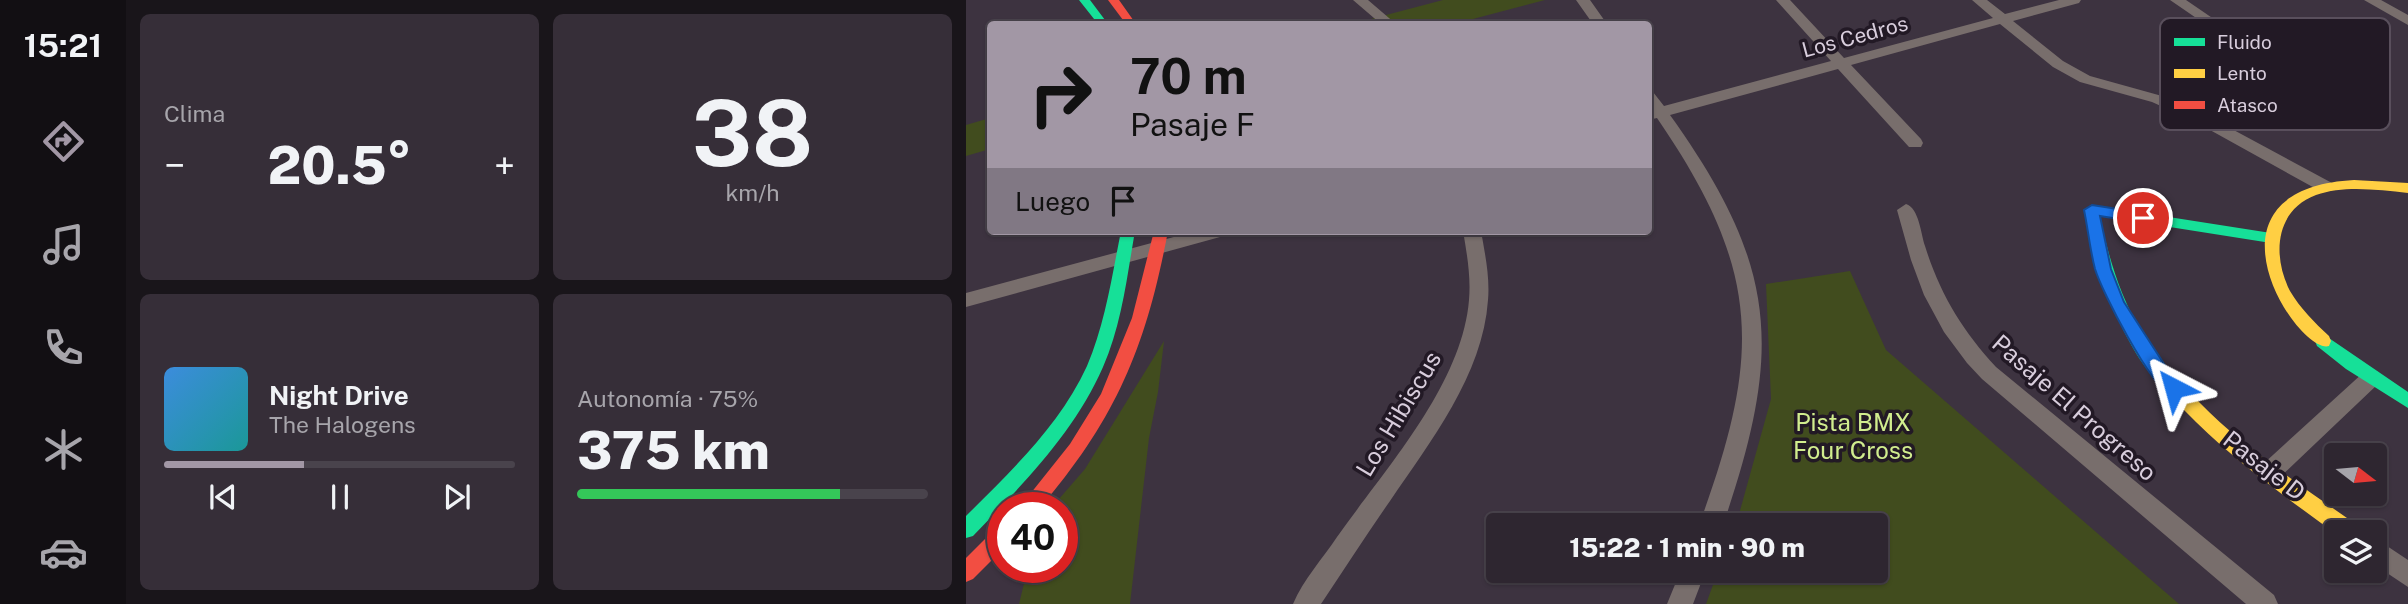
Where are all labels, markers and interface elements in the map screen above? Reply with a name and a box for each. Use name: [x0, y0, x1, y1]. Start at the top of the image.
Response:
street label: Los Cedros: [1799, 10, 1911, 63]
legend: [2160, 18, 2390, 130]
text: 15:21: [24, 27, 102, 64]
text: Fluido: [2217, 31, 2272, 53]
text: 70 m: [1130, 47, 1247, 105]
icon: right: [1015, 49, 1106, 140]
text: Lento: [2217, 62, 2267, 84]
text: 38: [692, 80, 813, 186]
text: Atasco: [2217, 94, 2278, 116]
text: Clima: [164, 100, 225, 127]
text: Pasaje F: [1130, 106, 1255, 143]
icon: directions: [39, 117, 88, 166]
text: 20.5°: [267, 135, 412, 196]
text: −: [164, 143, 185, 188]
text: +: [494, 143, 515, 188]
text: km/h: [725, 179, 780, 206]
icon: arrive: [1104, 182, 1142, 220]
text: Luego: [1015, 186, 1090, 217]
pin: [2113, 188, 2173, 248]
icon: arrive: [2124, 199, 2162, 237]
icon: music: [39, 220, 88, 269]
icon: phone: [39, 323, 88, 372]
street label: Pasaje El Progreso: [1987, 328, 2162, 486]
street label: Los Hibiscus: [1350, 346, 1446, 481]
position arrow: [2137, 351, 2211, 425]
text: Night Drive: [269, 380, 409, 411]
text: Autonomía · 75%: [577, 385, 758, 412]
park label: Pista BMX Four Cross: [1793, 408, 1913, 464]
text: The Halogens: [269, 411, 416, 438]
text: 375 km: [577, 420, 770, 481]
icon: climate: [39, 425, 88, 474]
street label: Pasaje D: [2218, 425, 2311, 506]
north arrow: [2324, 443, 2387, 506]
map controls: [2324, 443, 2387, 583]
icon: previous: [204, 478, 242, 516]
icon: pause: [321, 478, 359, 516]
icon: next: [438, 478, 476, 516]
speed limit sign: 40: [987, 492, 1078, 583]
button: layers: [2324, 520, 2387, 583]
icon: car: [39, 528, 88, 577]
text: 15:22 · 1 min · 90 m: [1569, 532, 1805, 563]

